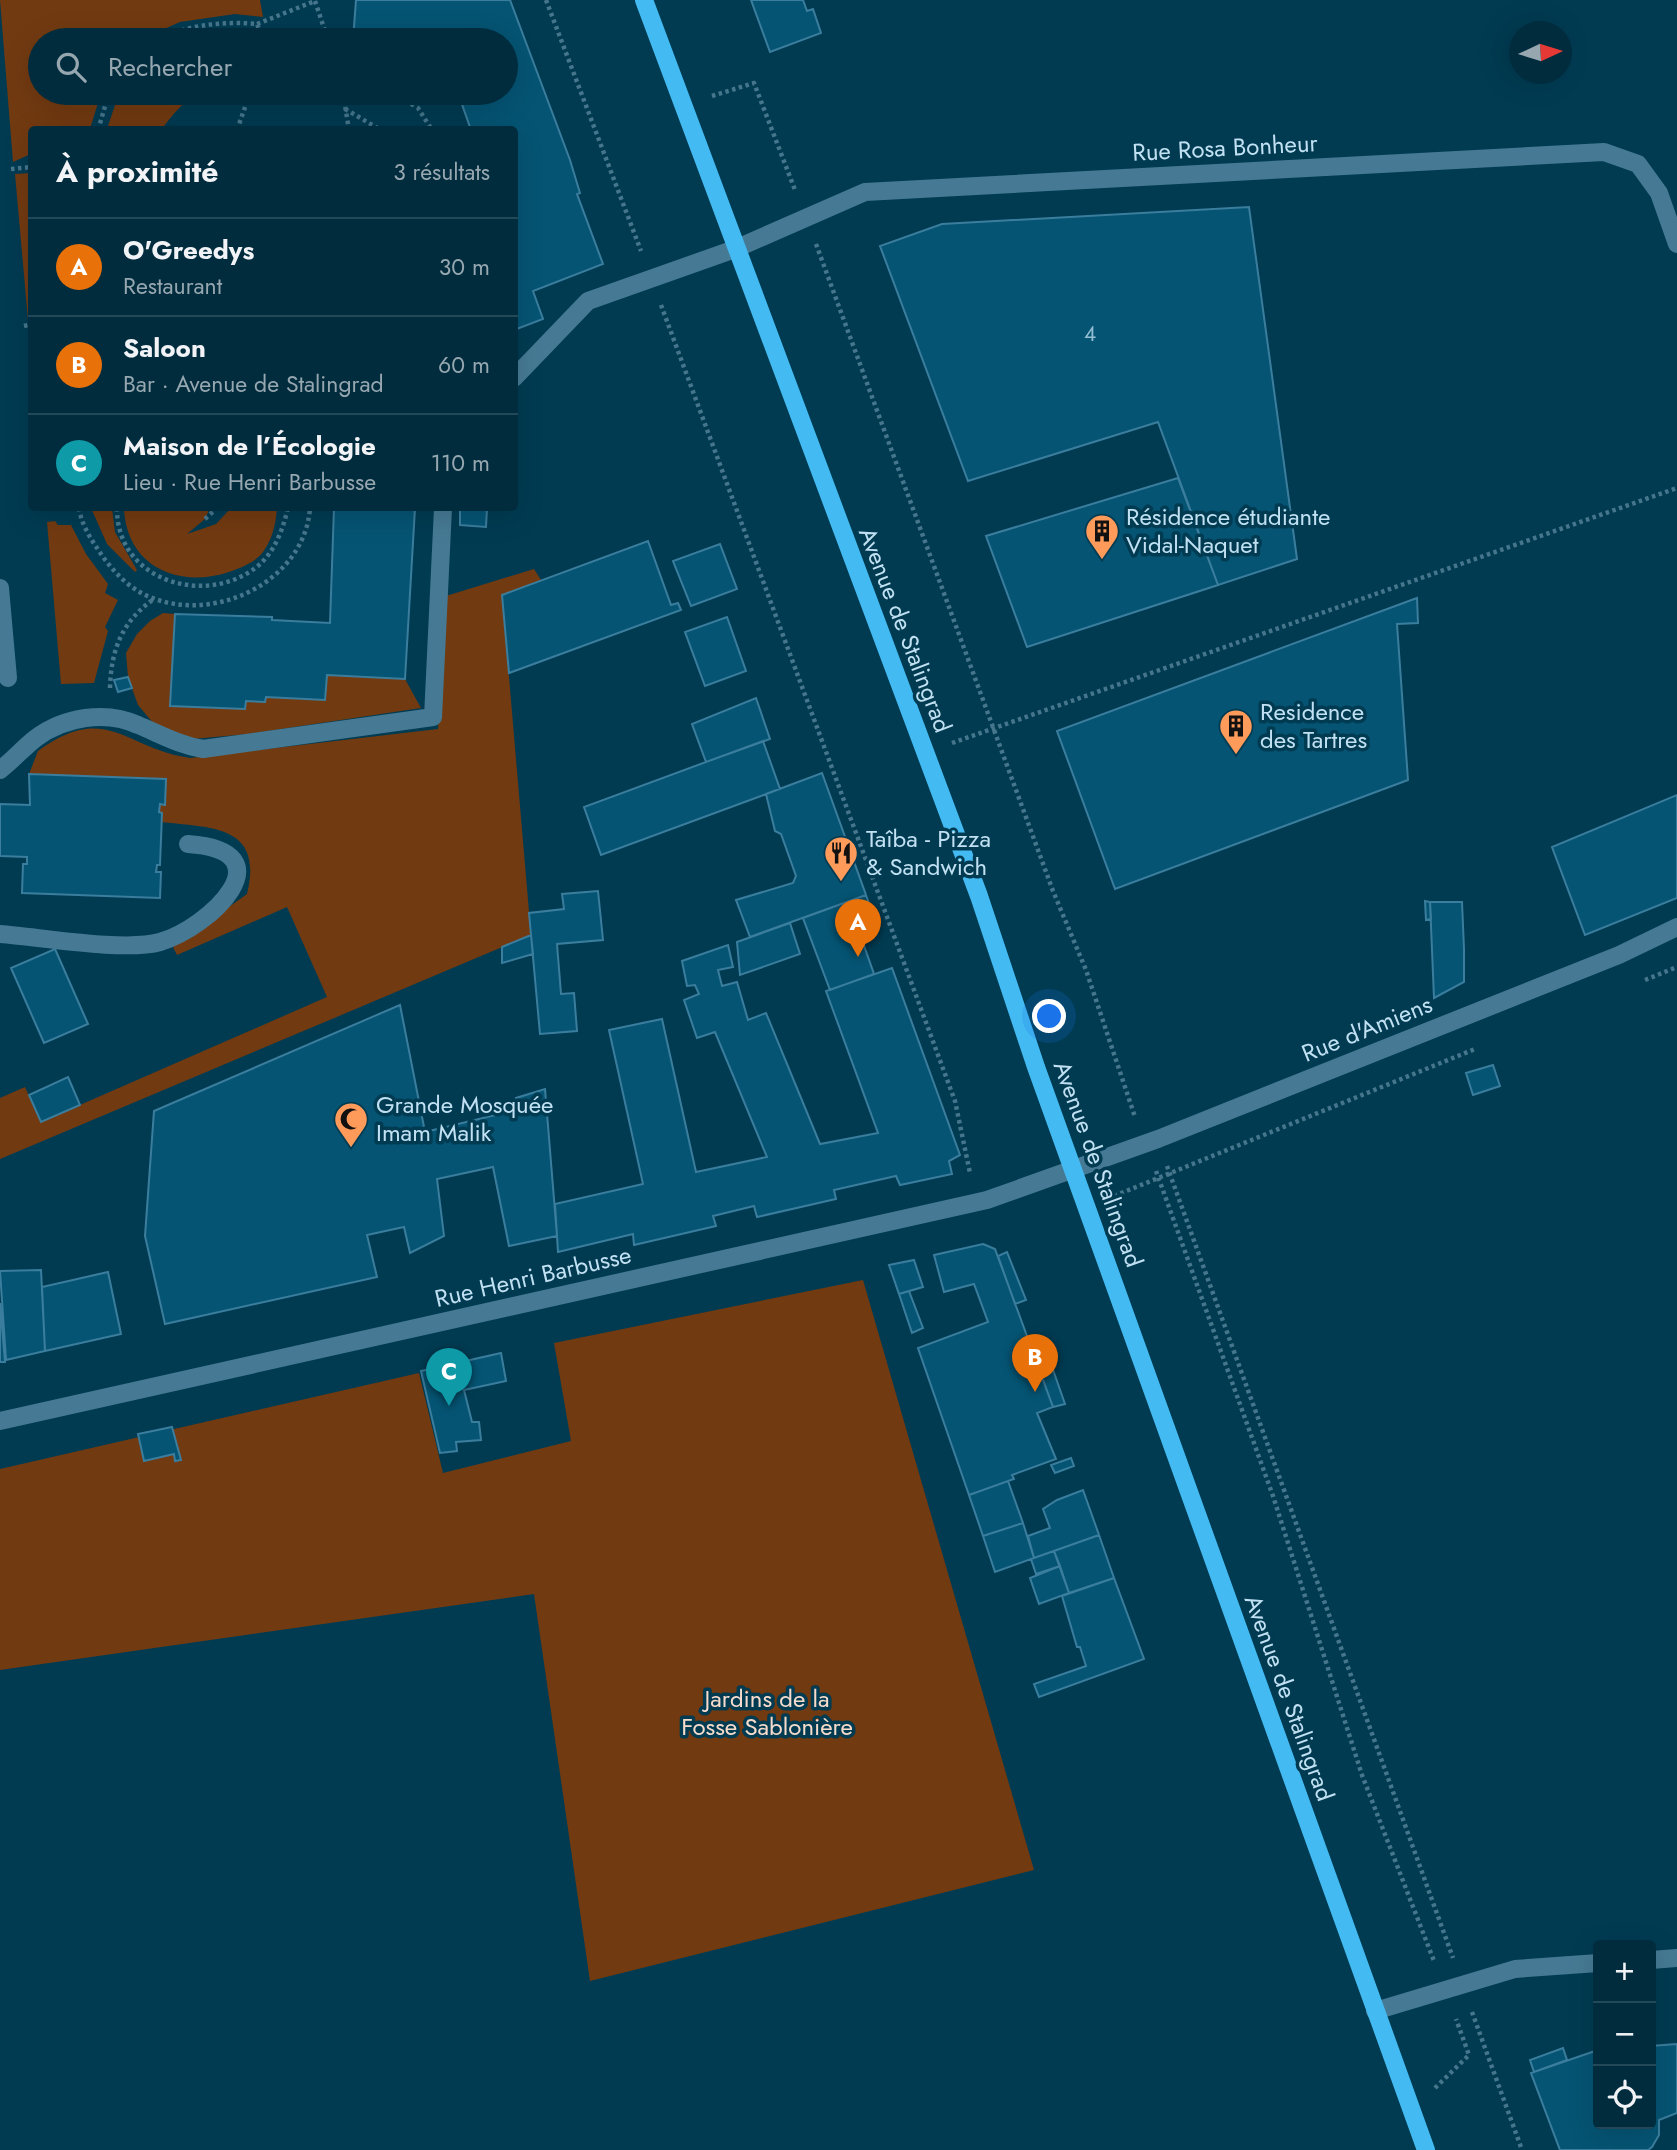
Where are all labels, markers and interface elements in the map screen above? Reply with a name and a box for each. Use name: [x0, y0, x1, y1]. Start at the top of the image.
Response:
north arrow: [1509, 21, 1572, 84]
search box: [28, 28, 518, 105]
icon: search: [52, 48, 90, 86]
text: Rechercher: [108, 48, 232, 86]
street label: Rue Rosa Bonheur: [1131, 125, 1319, 170]
text: À proximité: [56, 150, 219, 193]
text: 3 résultats: [393, 155, 490, 189]
text: O'Greedys: [123, 231, 254, 269]
text: A: [71, 250, 87, 284]
text: 30 m: [439, 250, 490, 284]
text: Restaurant: [123, 269, 222, 303]
house number: 4: [1084, 319, 1096, 349]
text: Saloon: [123, 329, 206, 367]
text: B: [71, 348, 87, 382]
text: 60 m: [438, 348, 490, 382]
text: Bar · Avenue de Stalingrad: [123, 367, 384, 401]
text: Maison de l’Écologie: [123, 427, 376, 465]
text: C: [71, 446, 87, 480]
text: 110 m: [431, 446, 490, 480]
text: Lieu · Rue Henri Barbusse: [123, 465, 376, 499]
place label: Résidence étudiante Vidal-Naquet: [1126, 499, 1330, 562]
building icon: Résidence étudiante Vidal-Naquet: [1083, 512, 1121, 561]
street label: Avenue de Stalingrad: [850, 522, 961, 737]
place label: Residence des Tartres: [1260, 694, 1367, 757]
building icon: Residence des Tartres: [1217, 707, 1255, 756]
place label: Taîba - Pizza & Sandwich: [866, 821, 991, 884]
restaurant icon: Taîba - Pizza & Sandwich: [822, 834, 860, 883]
pin: A: [835, 899, 881, 957]
street label: Rue d'Amiens: [1296, 986, 1437, 1071]
your location: [1032, 999, 1066, 1033]
street label: Avenue de Stalingrad: [1045, 1056, 1152, 1272]
place label: Grande Mosquée Imam Malik: [376, 1087, 553, 1150]
mosque icon: Grande Mosquée Imam Malik: [332, 1100, 370, 1149]
street label: Rue Henri Barbusse: [431, 1237, 635, 1316]
pin: B: [1012, 1334, 1058, 1392]
pin: C: [426, 1348, 472, 1406]
street label: Avenue de Stalingrad: [1236, 1590, 1343, 1806]
park label: Jardins de la Fosse Sablonière: [681, 1681, 853, 1744]
map controls: [1593, 1940, 1656, 2129]
button: +: [1593, 1940, 1656, 2003]
button: −: [1593, 2003, 1656, 2066]
button: locate: [1593, 2066, 1656, 2129]

